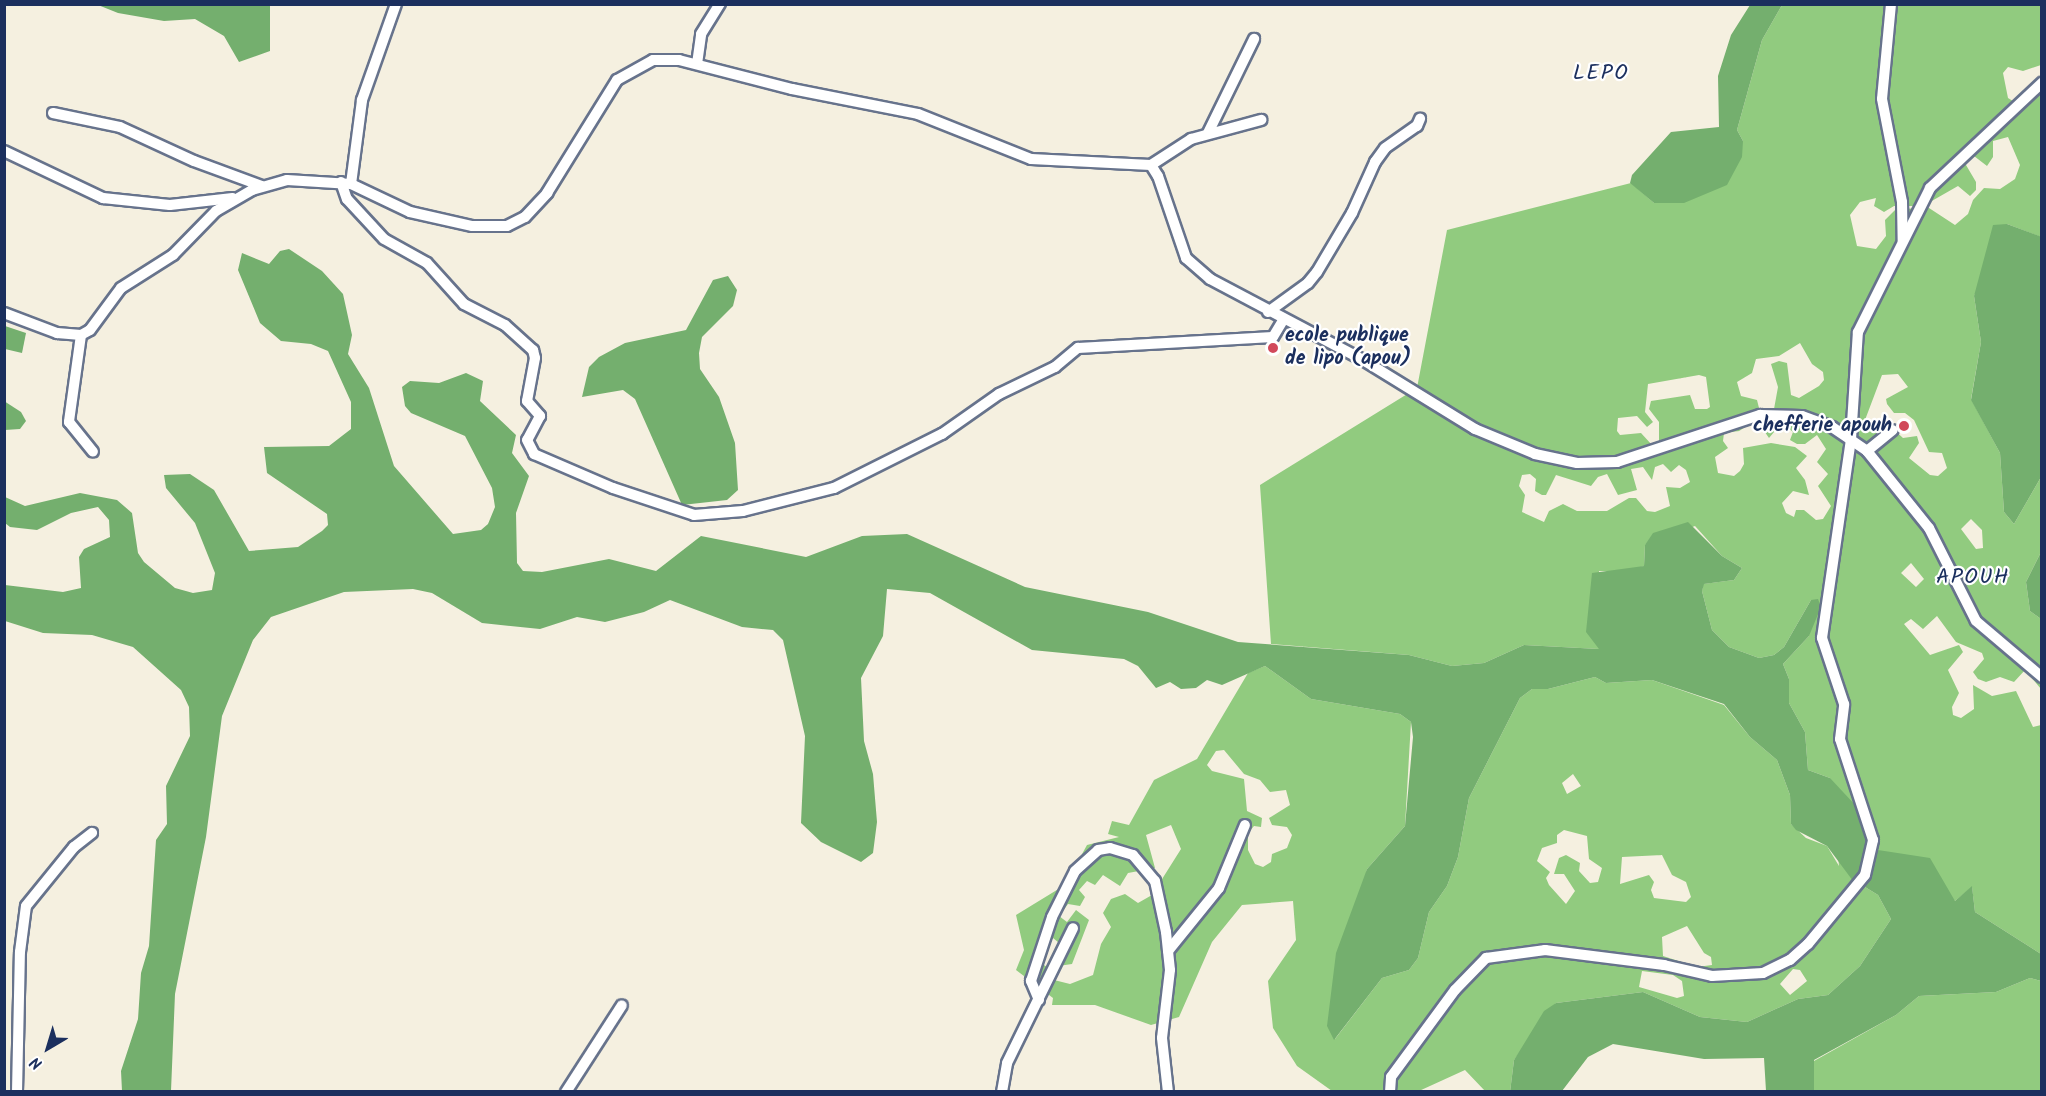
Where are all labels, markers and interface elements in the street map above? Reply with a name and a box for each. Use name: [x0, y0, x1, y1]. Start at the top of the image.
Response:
district label: LEPO: [1573, 61, 1629, 87]
place label: ecole publique de lipo (apou): [1285, 324, 1411, 371]
marker: ecole publique de lipo (apou): [1266, 341, 1280, 355]
place label: chefferie apouh: [1753, 414, 1892, 438]
marker: chefferie apouh: [1897, 419, 1911, 433]
district label: APOUH: [1936, 565, 2010, 591]
north arrow: [18, 1018, 78, 1078]
text: N: [25, 1050, 48, 1076]

